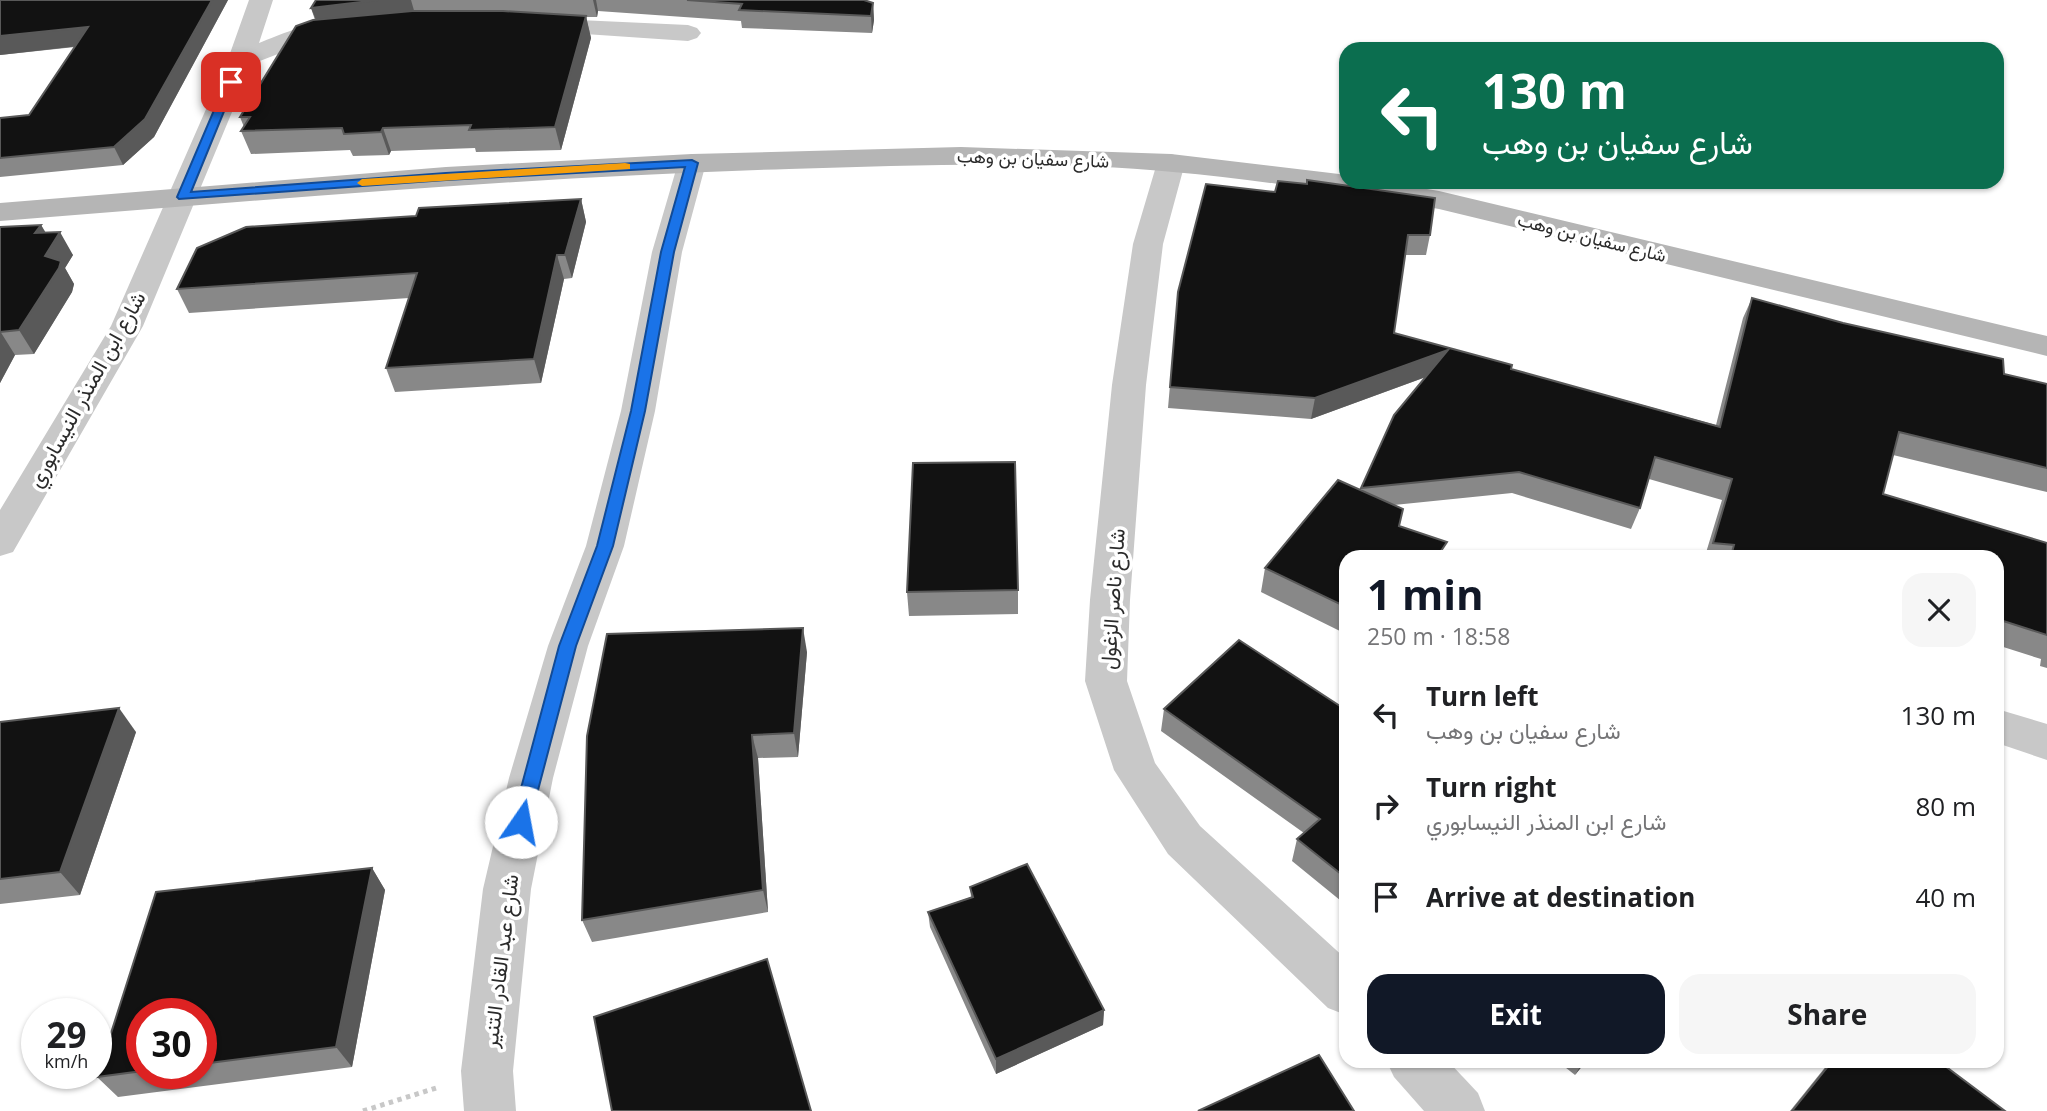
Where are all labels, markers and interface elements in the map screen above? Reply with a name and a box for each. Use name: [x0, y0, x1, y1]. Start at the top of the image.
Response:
pin: [201, 52, 261, 112]
text: 130 m: [1482, 57, 1627, 123]
icon: arrive: [212, 63, 250, 101]
icon: left: [1367, 70, 1458, 161]
text: شارع سفيان بن وهب: [1482, 120, 1753, 163]
street label: شارع سفيان بن وهب: [956, 143, 1110, 174]
street label: شارع سفيان بن وهب: [1515, 207, 1669, 268]
street label: شارع ابن المنذر النيسابوري: [21, 286, 155, 494]
street label: شارع ناصر الزغول: [1093, 527, 1132, 671]
text: 1 min: [1367, 565, 1484, 622]
button: close: [1902, 573, 1976, 647]
text: 250 m · 18:58: [1367, 620, 1510, 652]
text: Turn left: [1426, 678, 1538, 714]
icon: left: [1367, 696, 1405, 734]
text: 130 m: [1901, 697, 1976, 733]
text: شارع سفيان بن وهب: [1426, 714, 1621, 746]
text: Turn right: [1426, 769, 1557, 805]
position arrow: [484, 785, 558, 859]
icon: right: [1367, 787, 1405, 825]
text: 80 m: [1915, 788, 1976, 824]
text: شارع ابن المنذر النيسابوري: [1426, 805, 1667, 837]
street label: شارع عبد القادر التنير: [475, 873, 526, 1050]
icon: arrive: [1367, 878, 1405, 916]
text: Arrive at destination: [1426, 879, 1695, 915]
text: 40 m: [1915, 879, 1976, 915]
button: Exit: [1367, 974, 1665, 1054]
button: Share: [1679, 974, 1976, 1054]
speed limit sign: 30: [126, 998, 217, 1089]
text: 29: [46, 1011, 87, 1058]
text: km/h: [45, 1049, 88, 1073]

